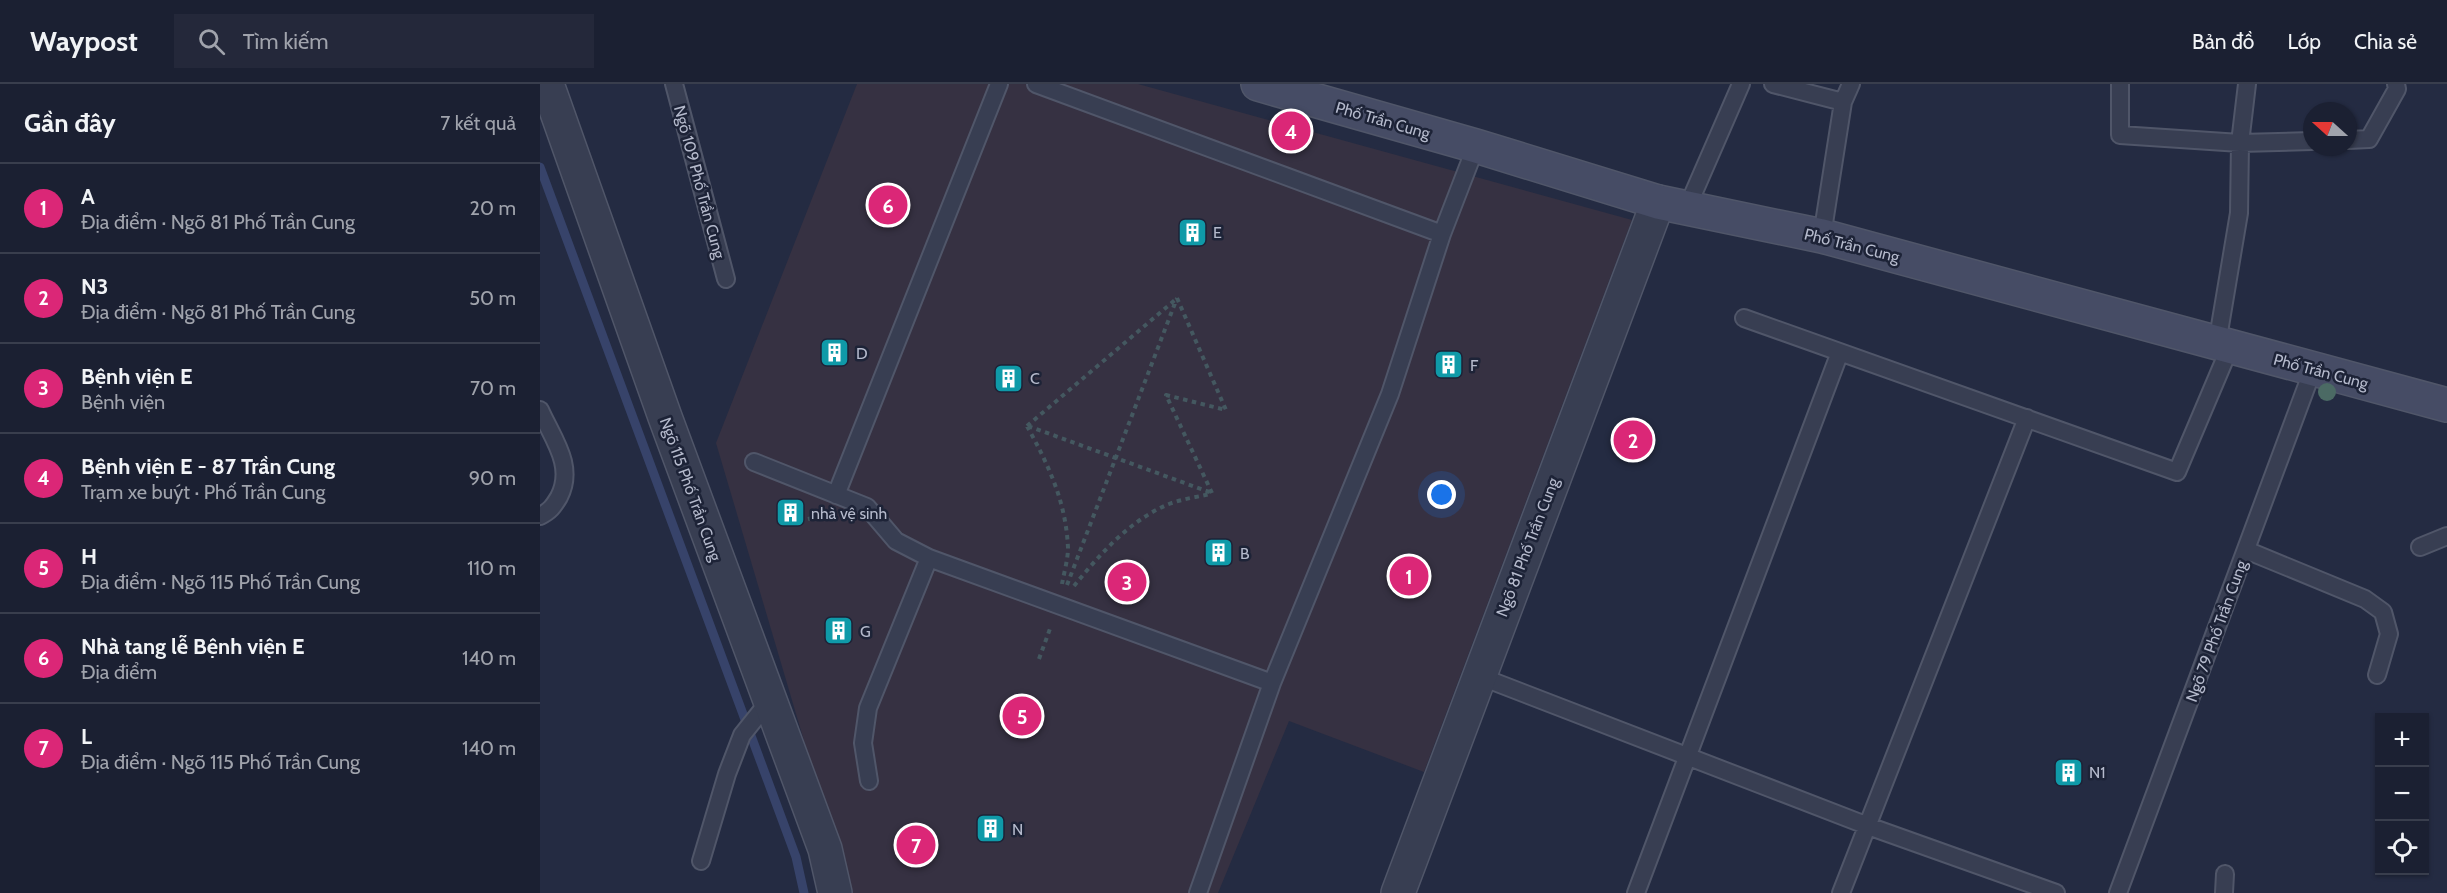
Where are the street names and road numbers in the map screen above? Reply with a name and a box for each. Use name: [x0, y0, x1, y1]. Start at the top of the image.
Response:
street label: Phố Trần Cung: [1333, 98, 1433, 143]
street label: Ngõ 109 Phố Trần Cung: [670, 103, 729, 262]
street label: Phố Trần Cung: [1802, 224, 1902, 267]
street label: Phố Trần Cung: [2271, 350, 2371, 394]
street label: Ngõ 115 Phố Trần Cung: [656, 415, 726, 565]
street label: Ngõ 81 Phố Trần Cung: [1492, 474, 1563, 619]
street label: Ngõ 79 Phố Trần Cung: [2182, 557, 2251, 705]

